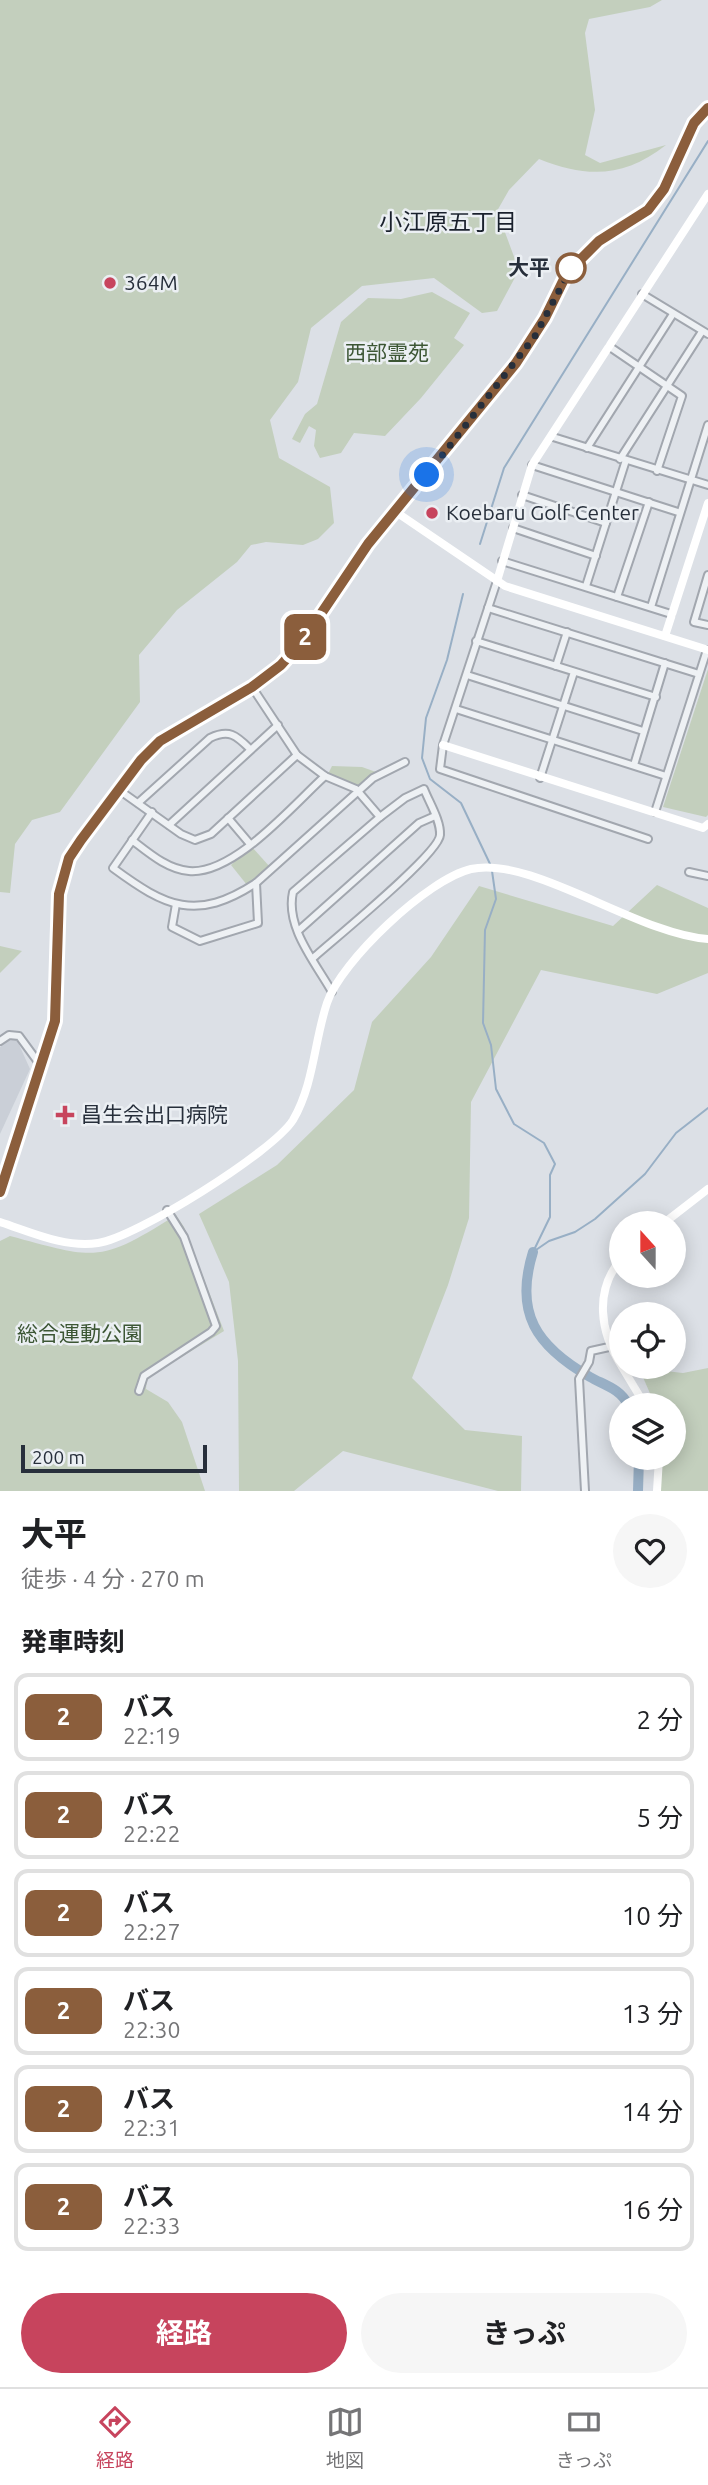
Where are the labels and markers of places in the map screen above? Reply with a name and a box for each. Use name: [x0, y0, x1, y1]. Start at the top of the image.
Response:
marker: 大平: [556, 253, 586, 283]
place label: 大平: [508, 255, 550, 279]
place label: 364M: [124, 270, 178, 294]
marker: 364M: [102, 275, 118, 291]
place label: Koebaru Golf Center: [446, 500, 639, 524]
marker: Koebaru Golf Center: [424, 505, 440, 521]
place label: 昌生会出口病院: [81, 1102, 228, 1126]
marker: 昌生会出口病院: [55, 1105, 75, 1125]

